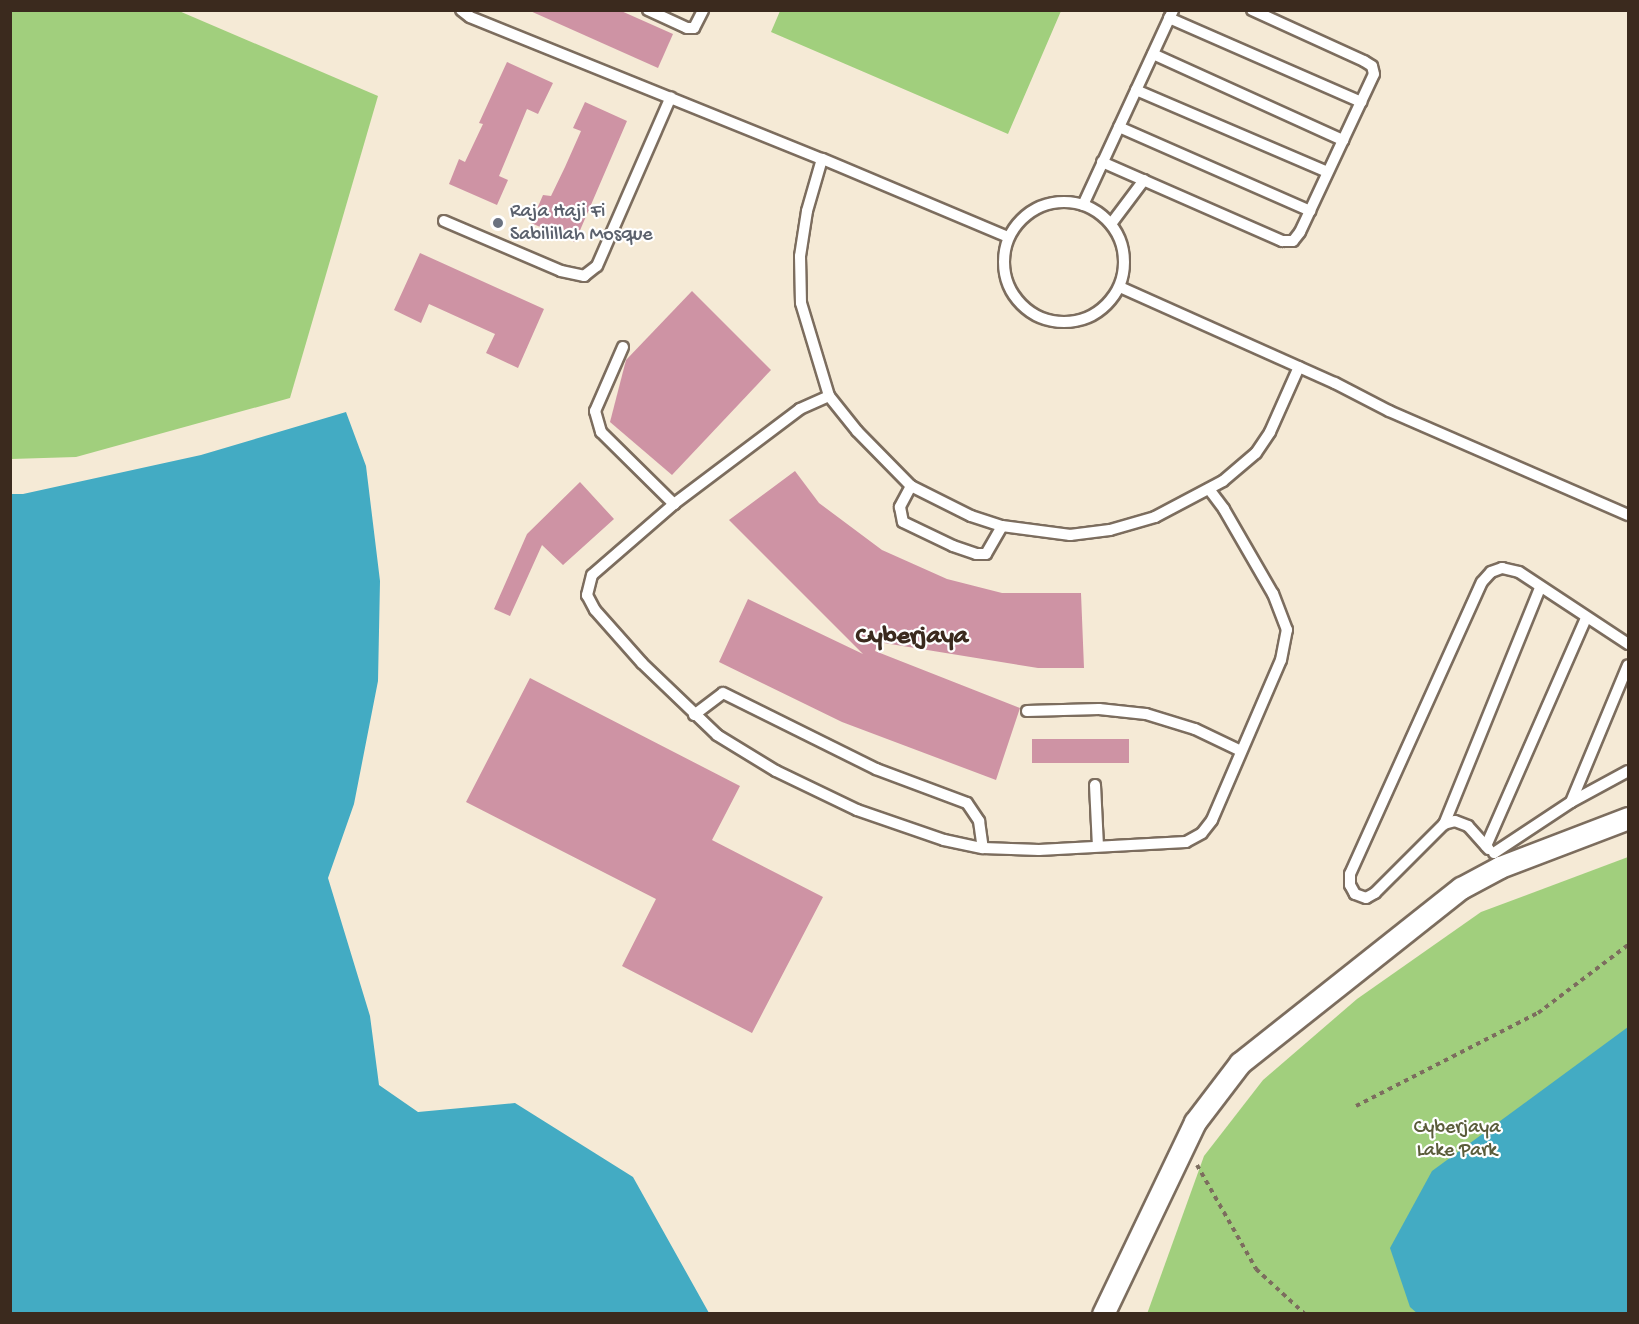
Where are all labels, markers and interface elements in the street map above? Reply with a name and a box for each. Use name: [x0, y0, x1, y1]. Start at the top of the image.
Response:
place label: Raja Haji Fi Sabilillah Mosque: [510, 200, 653, 247]
marker: Raja Haji Fi Sabilillah Mosque: [491, 216, 505, 230]
district label: Cyberjaya: [856, 622, 968, 654]
park label: Cyberjaya Lake Park: [1414, 1117, 1500, 1164]

